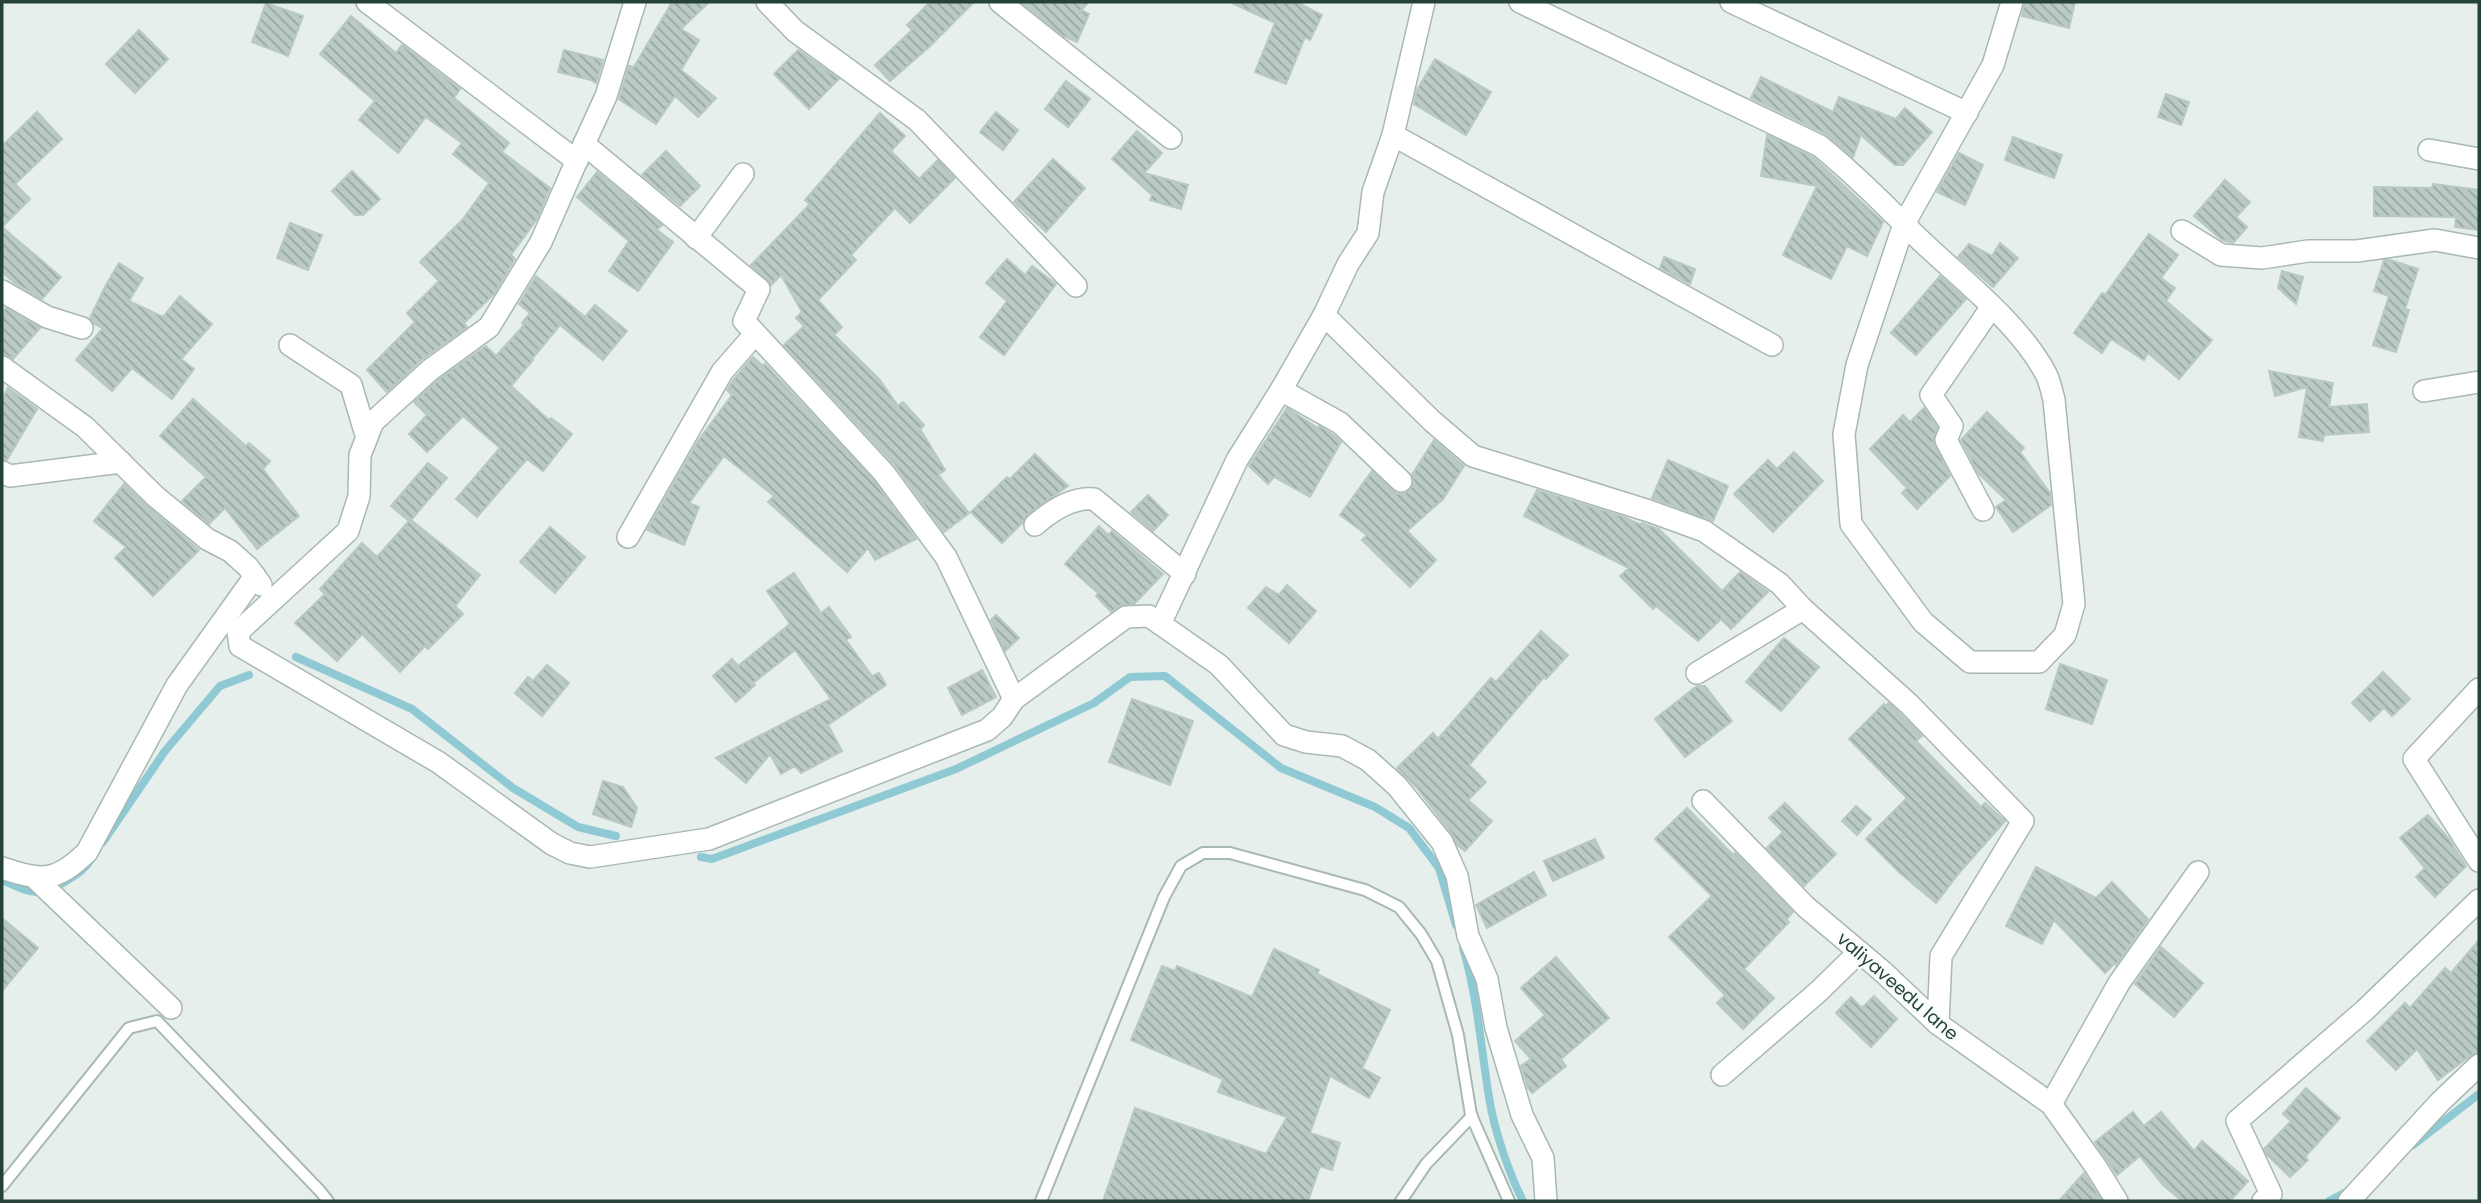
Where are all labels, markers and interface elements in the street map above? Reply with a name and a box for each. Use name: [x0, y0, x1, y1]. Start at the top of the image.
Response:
street label: valiyaveedu lane: [1832, 926, 1964, 1046]

